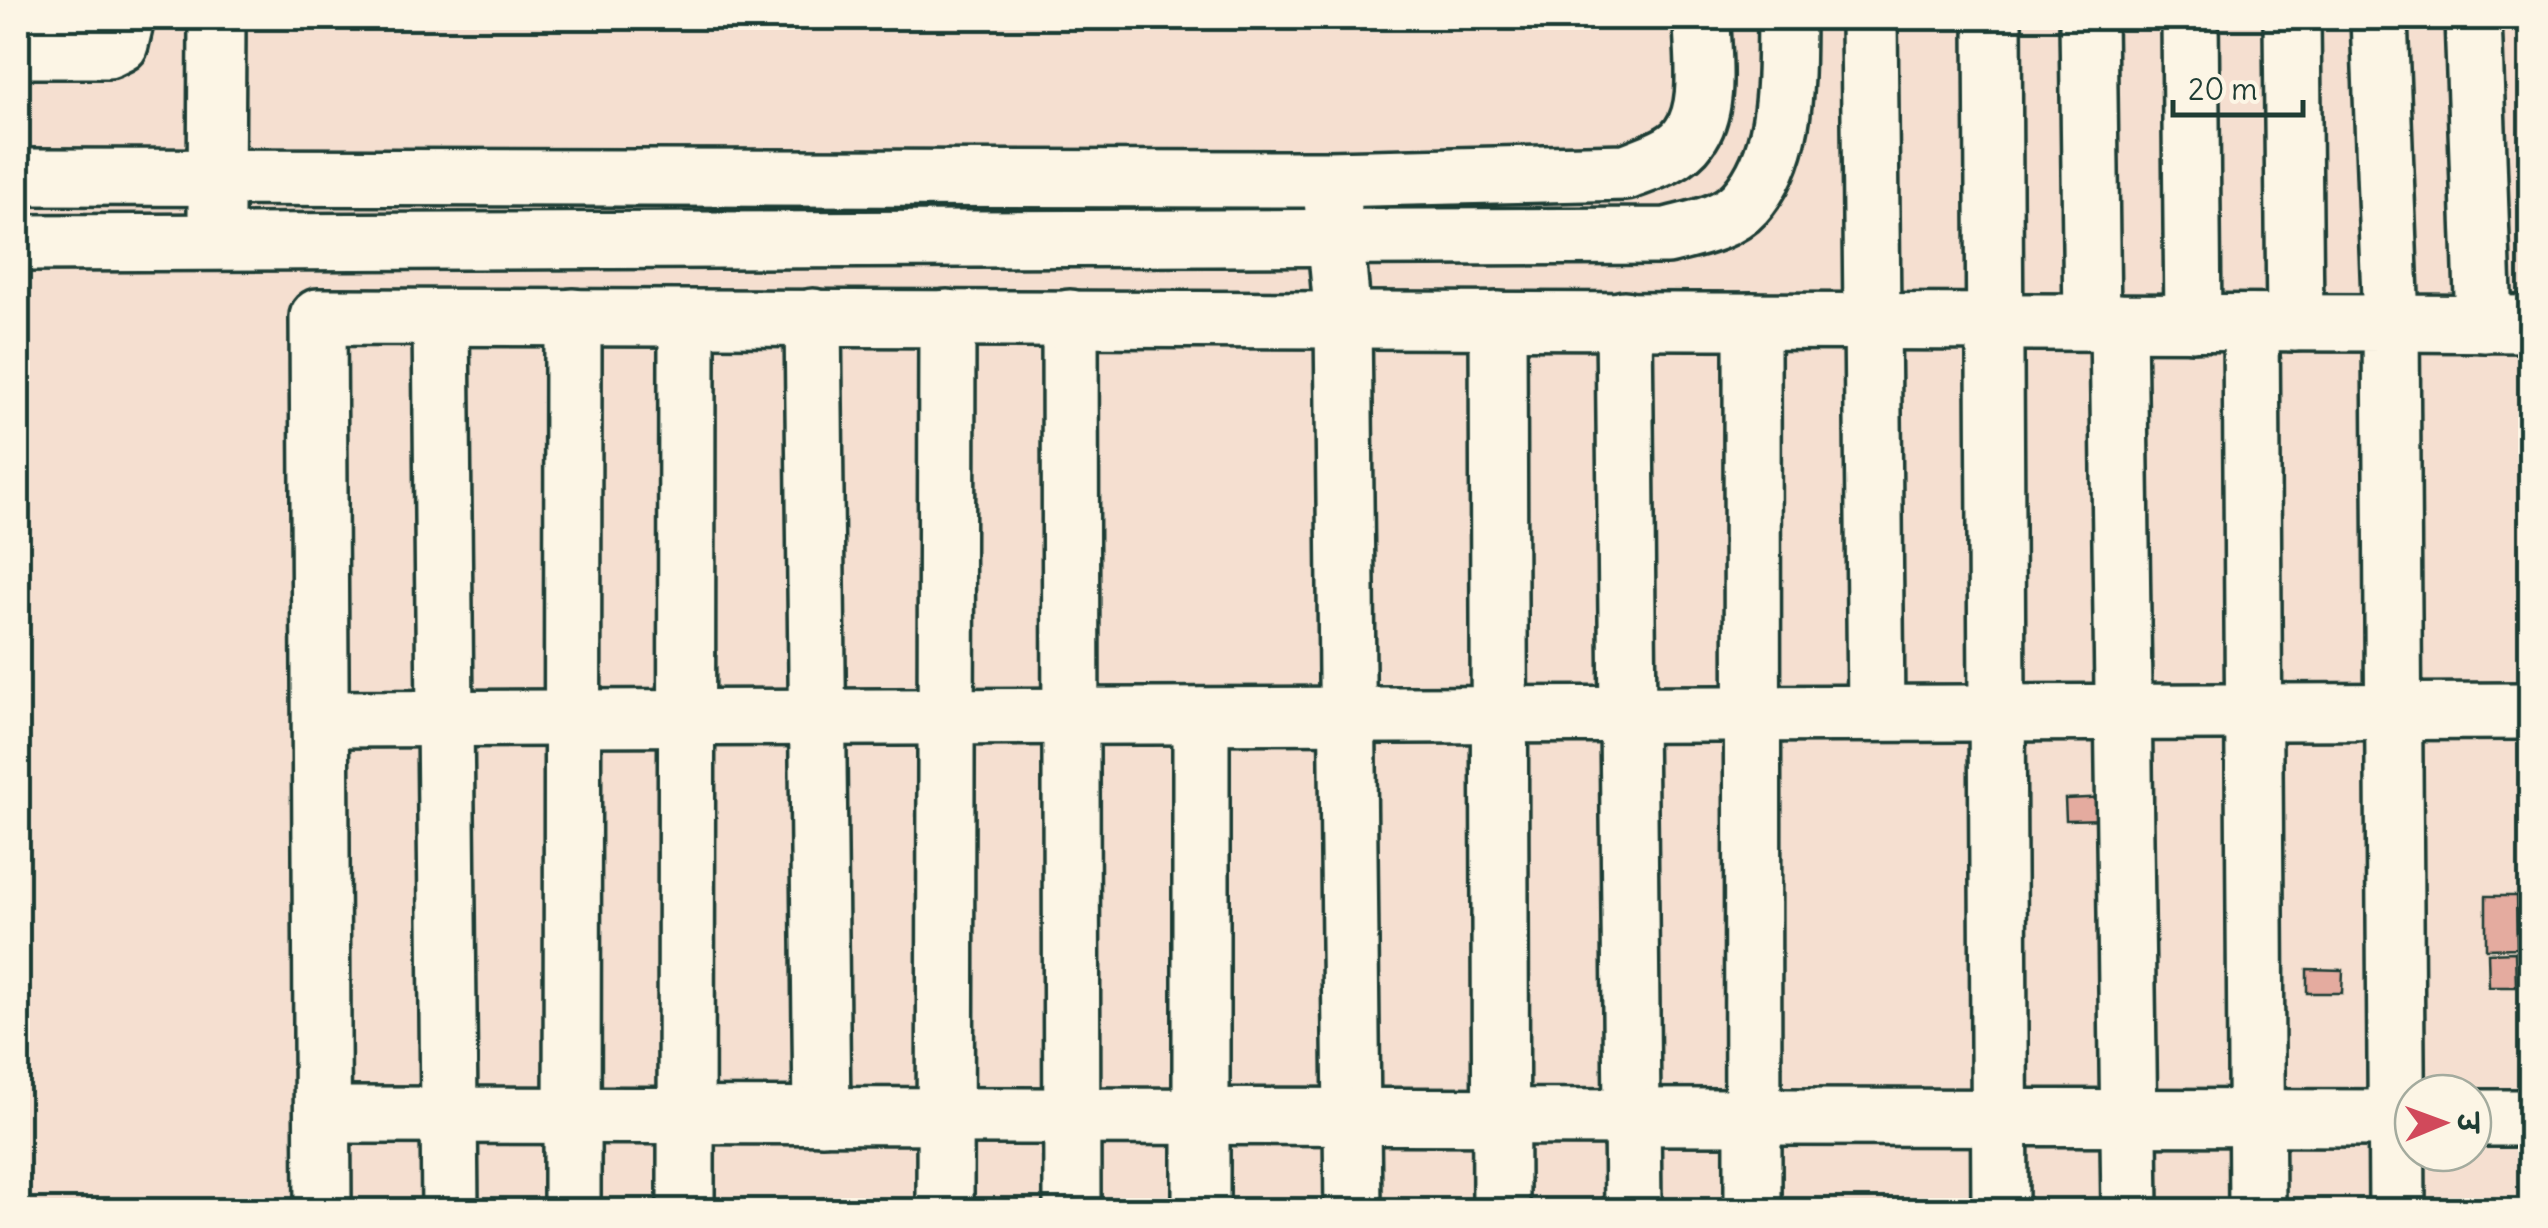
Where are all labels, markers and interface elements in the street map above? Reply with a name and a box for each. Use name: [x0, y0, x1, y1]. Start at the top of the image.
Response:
scale bar: [2173, 55, 2303, 117]
text: 20 m: [2188, 70, 2258, 108]
north arrow: [2393, 1073, 2493, 1173]
text: उ: [2450, 1110, 2486, 1135]

